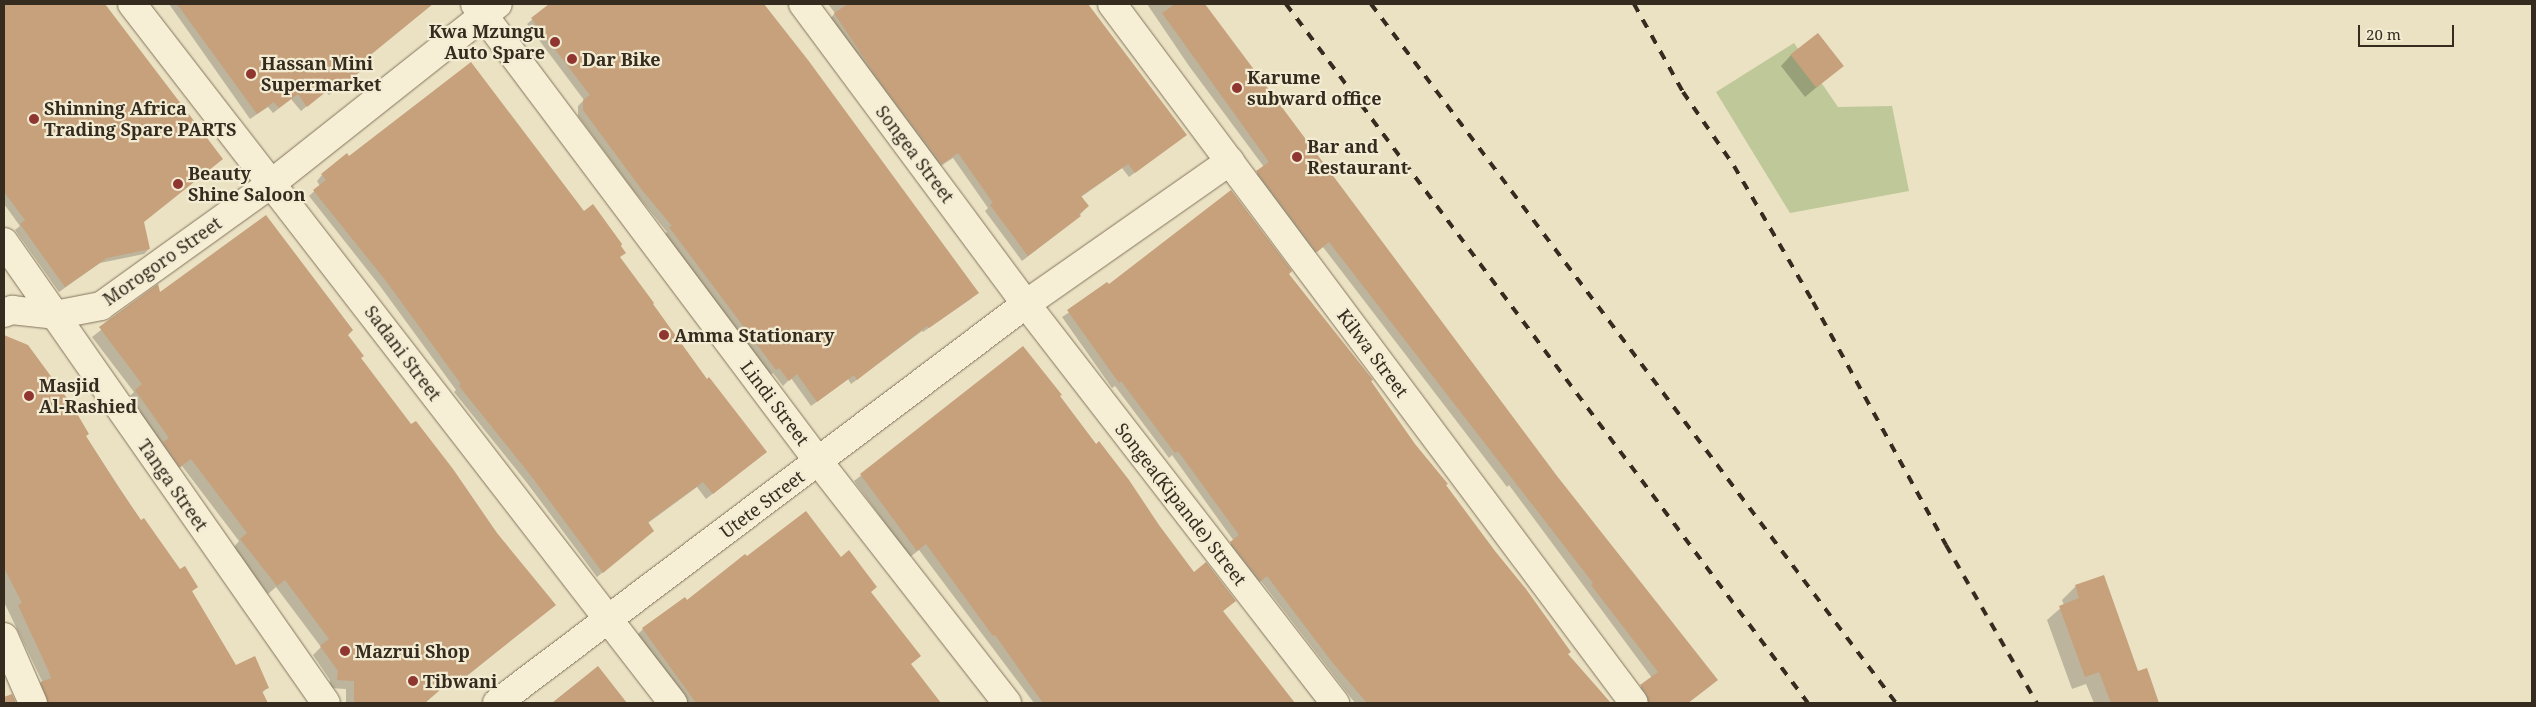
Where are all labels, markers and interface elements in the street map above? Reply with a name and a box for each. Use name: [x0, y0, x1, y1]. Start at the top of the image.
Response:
scale bar: [2361, 15, 2457, 47]
place label: Kwa Mzungu Auto Spare: [429, 21, 545, 64]
text: 20 m: [2366, 24, 2401, 44]
marker: Kwa Mzungu Auto Spare: [549, 36, 561, 48]
place label: Dar Bike: [582, 48, 661, 70]
place label: Hassan Mini Supermarket: [261, 53, 381, 96]
marker: Dar Bike: [566, 53, 578, 65]
place label: Karume subward office: [1247, 67, 1381, 110]
marker: Hassan Mini Supermarket: [245, 68, 257, 80]
marker: Karume subward office: [1231, 82, 1243, 94]
place label: Shinning Africa Trading Spare PARTS: [44, 98, 236, 140]
street label: Songea Street: [871, 101, 959, 207]
marker: Shinning Africa Trading Spare PARTS: [28, 113, 40, 125]
place label: Bar and Restaurant: [1307, 136, 1408, 178]
marker: Bar and Restaurant: [1291, 151, 1303, 163]
place label: Beauty Shine Saloon: [188, 163, 305, 205]
marker: Beauty Shine Saloon: [172, 178, 184, 190]
street label: Morogoro Street: [98, 212, 226, 310]
street label: Sadani Street: [360, 301, 446, 405]
street label: Kilwa Street: [1333, 305, 1413, 401]
place label: Amma Stationary: [674, 324, 834, 346]
marker: Amma Stationary: [658, 329, 670, 341]
street label: Lindi Street: [736, 356, 814, 450]
place label: Masjid Al-Rashied: [39, 375, 137, 418]
marker: Masjid Al-Rashied: [23, 390, 35, 402]
street label: Songea(Kipande) Street: [1111, 418, 1251, 590]
street label: Tanga Street: [133, 435, 213, 535]
street label: Utete Street: [716, 465, 808, 543]
place label: Mazrui Shop: [355, 640, 470, 662]
marker: Mazrui Shop: [339, 645, 351, 657]
place label: Tibwani: [423, 670, 497, 692]
marker: Tibwani: [407, 675, 419, 687]

